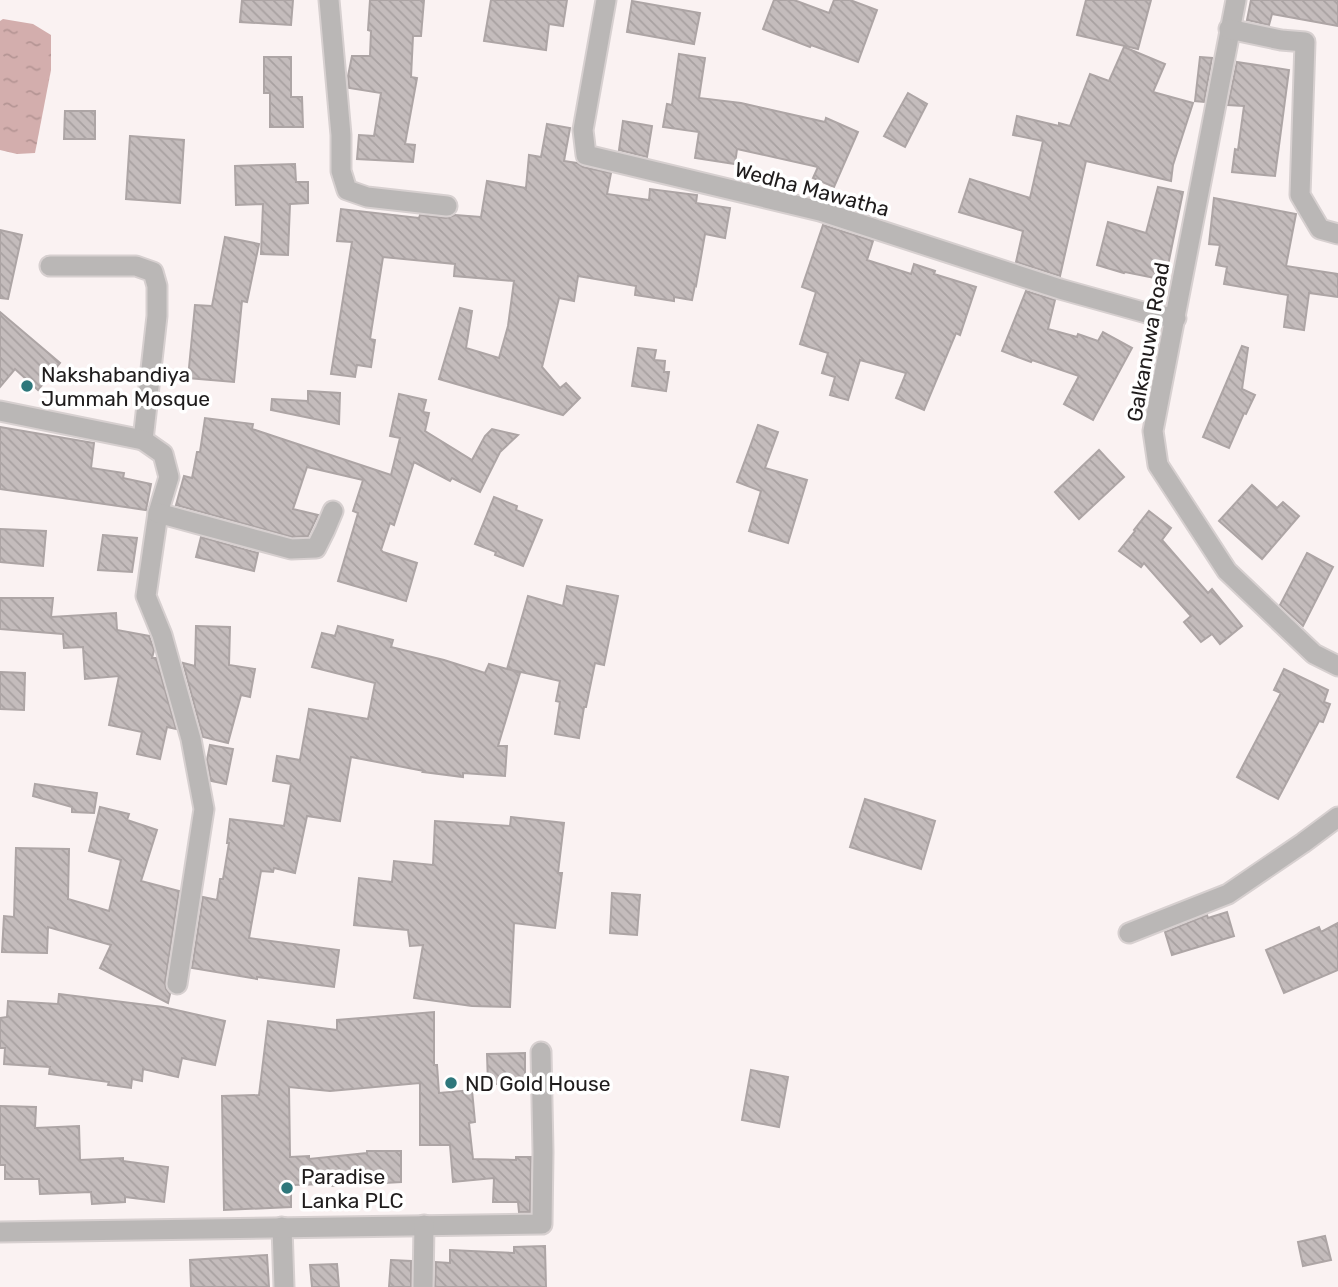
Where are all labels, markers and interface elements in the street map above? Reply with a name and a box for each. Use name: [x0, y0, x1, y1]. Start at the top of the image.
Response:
street label: Wedha Mawatha: [732, 156, 892, 222]
street label: Galkanuwa Road: [1122, 260, 1174, 424]
place label: Nakshabandiya Jummah Mosque: [41, 362, 210, 411]
marker: Nakshabandiya Jummah Mosque: [19, 378, 35, 394]
place label: ND Gold House: [465, 1071, 610, 1096]
marker: ND Gold House: [443, 1075, 459, 1091]
place label: Paradise Lanka PLC: [301, 1164, 404, 1213]
marker: Paradise Lanka PLC: [279, 1180, 295, 1196]

